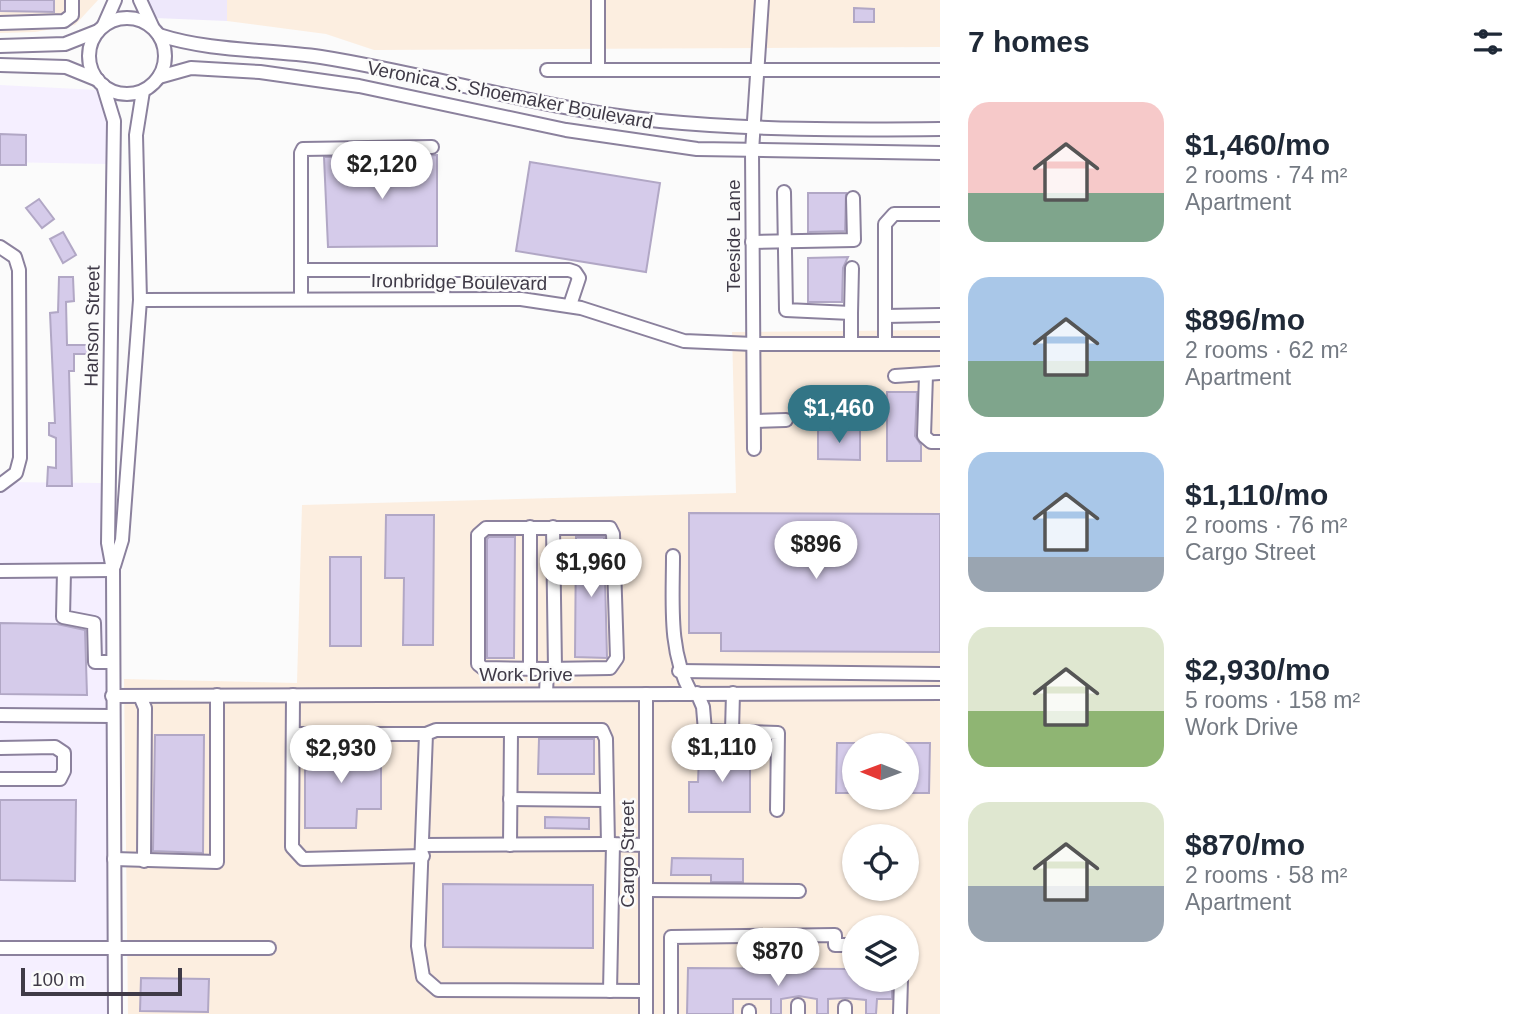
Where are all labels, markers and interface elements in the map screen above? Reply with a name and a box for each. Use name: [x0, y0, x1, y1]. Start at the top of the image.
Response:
icon: filters: [1469, 23, 1507, 61]
text: 7 homes: [968, 25, 1090, 58]
street label: Veronica S. Shoemaker Boulevard: [365, 57, 655, 133]
text: $1,460/mo: [1185, 128, 1330, 161]
icon: home: [1024, 130, 1108, 214]
pin: $2,120: [325, 142, 439, 201]
text: $2,120: [347, 151, 417, 177]
text: 2 rooms · 74 m²: [1185, 162, 1347, 188]
street label: Teeside Lane: [723, 179, 744, 293]
text: Apartment: [1185, 189, 1291, 215]
street label: Hanson Street: [80, 264, 104, 387]
street label: Ironbridge Boulevard: [371, 270, 547, 294]
text: $896/mo: [1185, 303, 1305, 336]
icon: home: [1024, 305, 1108, 389]
text: 2 rooms · 62 m²: [1185, 337, 1347, 363]
text: Apartment: [1185, 364, 1291, 390]
pin: $1,460: [782, 386, 896, 445]
text: $1,460: [804, 395, 874, 421]
text: $1,110/mo: [1185, 478, 1328, 511]
icon: home: [1024, 480, 1108, 564]
text: 2 rooms · 76 m²: [1185, 512, 1347, 538]
pin: $896: [775, 522, 857, 581]
text: $896: [790, 531, 842, 557]
text: Cargo Street: [1185, 539, 1315, 565]
pin: $1,960: [534, 540, 648, 599]
text: $1,960: [556, 549, 626, 575]
text: $2,930/mo: [1185, 653, 1330, 686]
icon: home: [1024, 655, 1108, 739]
street label: Work Drive: [479, 664, 573, 685]
text: 5 rooms · 158 m²: [1185, 687, 1360, 713]
text: Work Drive: [1185, 714, 1298, 740]
pin: $1,110: [665, 724, 779, 784]
pin: $2,930: [284, 726, 398, 785]
north arrow: [842, 733, 919, 810]
map controls: [842, 733, 919, 992]
text: $1,110: [687, 734, 757, 760]
text: $2,930: [306, 735, 376, 761]
street label: Cargo Street: [617, 799, 638, 908]
button: locate: [842, 824, 919, 901]
text: $870/mo: [1185, 828, 1305, 861]
icon: home: [1024, 830, 1108, 914]
text: 2 rooms · 58 m²: [1185, 862, 1347, 888]
text: Apartment: [1185, 889, 1291, 915]
button: layers: [842, 915, 919, 992]
pin: $870: [737, 928, 819, 988]
text: $870: [752, 938, 804, 964]
scale bar: [21, 965, 182, 997]
text: 100 m: [32, 969, 85, 990]

